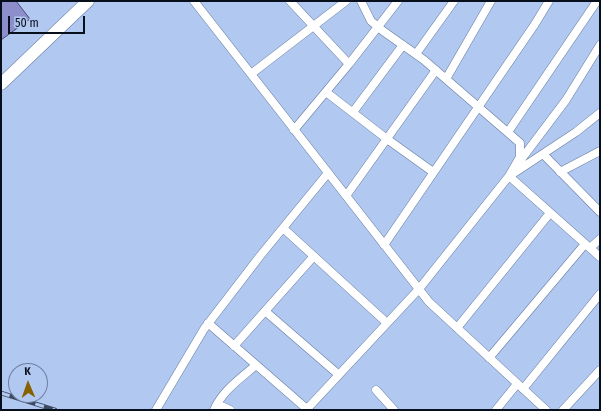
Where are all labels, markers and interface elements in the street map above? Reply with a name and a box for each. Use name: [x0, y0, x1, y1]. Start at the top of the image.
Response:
scale bar: [10, 8, 87, 34]
text: 50 m: [15, 16, 39, 30]
north arrow: [8, 363, 48, 403]
text: K: [24, 365, 31, 378]

